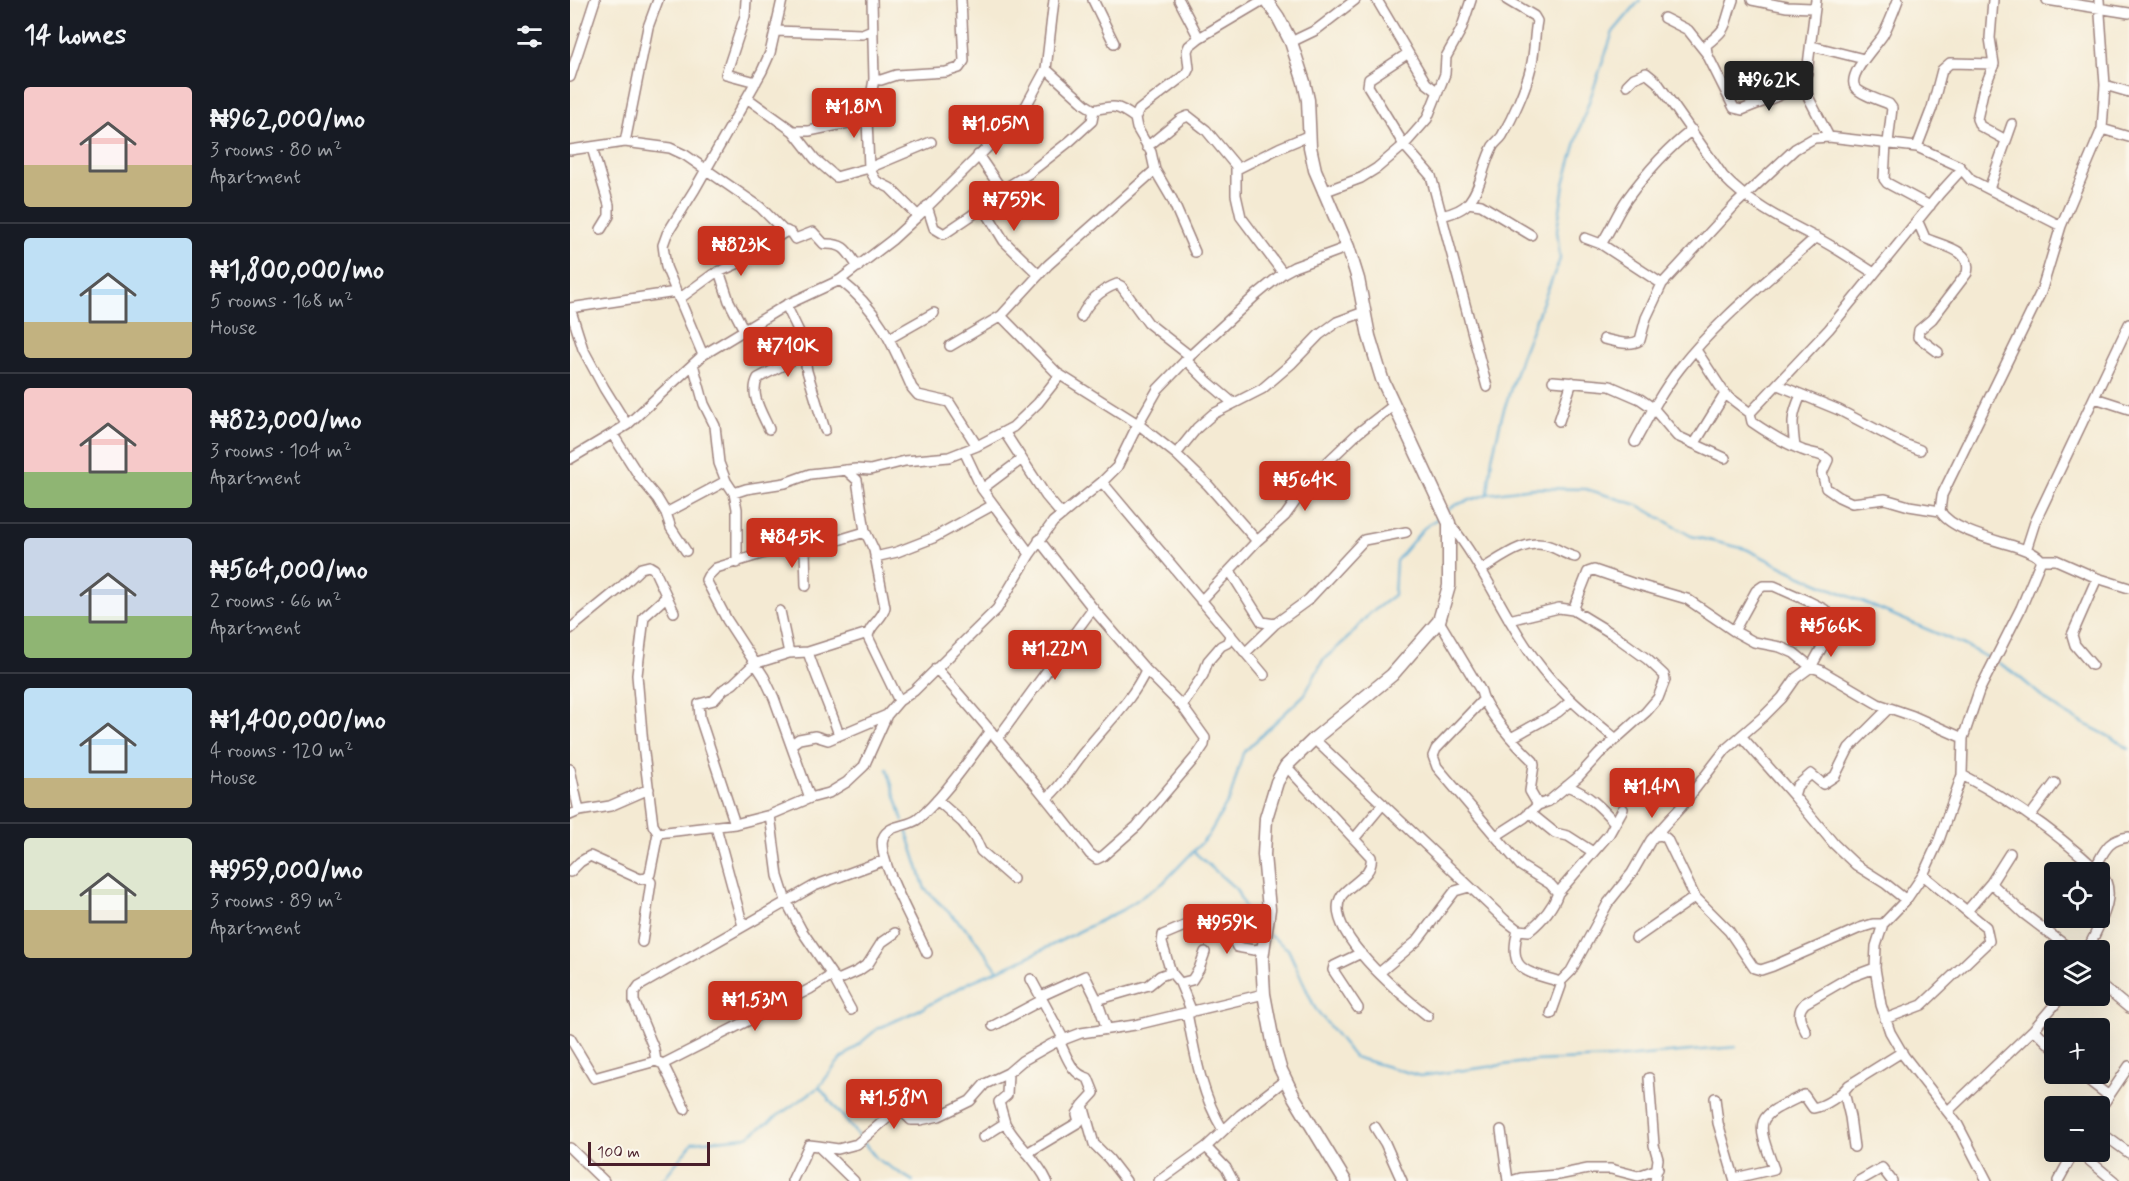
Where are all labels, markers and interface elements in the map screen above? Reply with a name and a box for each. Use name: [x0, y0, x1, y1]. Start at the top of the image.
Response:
text: 14 homes: [24, 19, 126, 53]
icon: filters: [513, 20, 546, 53]
pin: ₦962K: [1727, 61, 1811, 112]
text: ₦962K: [1738, 67, 1800, 94]
pin: ₦1.8M: [812, 88, 896, 139]
text: ₦1.8M: [826, 94, 882, 121]
text: ₦962,000/mo: [210, 103, 365, 137]
pin: ₦1.05M: [947, 105, 1045, 156]
icon: home: [72, 111, 144, 183]
text: ₦1.05M: [963, 111, 1029, 138]
text: 3 rooms · 80 m²: [210, 137, 342, 164]
text: Apartment: [210, 164, 301, 191]
pin: ₦759K: [972, 181, 1056, 232]
text: ₦759K: [983, 187, 1045, 214]
pin: ₦823K: [699, 226, 783, 277]
text: ₦823K: [712, 232, 770, 259]
text: ₦1,800,000/mo: [210, 254, 384, 288]
icon: home: [72, 262, 144, 334]
text: 5 rooms · 168 m²: [210, 288, 353, 315]
text: House: [210, 315, 257, 342]
pin: ₦710K: [746, 327, 830, 378]
text: ₦710K: [757, 333, 819, 360]
text: ₦823,000/mo: [210, 404, 362, 438]
icon: home: [72, 412, 144, 484]
text: 3 rooms · 104 m²: [210, 438, 352, 465]
pin: ₦564K: [1263, 461, 1347, 512]
text: Apartment: [210, 465, 301, 492]
text: ₦564K: [1273, 467, 1337, 494]
pin: ₦845K: [750, 518, 834, 569]
text: ₦845K: [760, 524, 824, 551]
text: ₦564,000/mo: [210, 554, 368, 588]
icon: home: [72, 562, 144, 634]
text: 2 rooms · 66 m²: [210, 588, 341, 615]
pin: ₦566K: [1789, 607, 1873, 658]
text: ₦566K: [1800, 613, 1862, 640]
text: Apartment: [210, 615, 301, 642]
pin: ₦1.22M: [1006, 630, 1104, 681]
text: ₦1.22M: [1022, 636, 1088, 663]
text: ₦1,400,000/mo: [210, 704, 386, 738]
icon: home: [72, 712, 144, 784]
text: 4 rooms · 120 m²: [210, 738, 353, 765]
text: House: [210, 765, 257, 792]
pin: ₦1.4M: [1610, 768, 1694, 819]
text: ₦1.4M: [1624, 774, 1680, 801]
text: ₦959,000/mo: [210, 854, 363, 888]
icon: home: [72, 862, 144, 934]
map controls: [2044, 862, 2110, 1162]
button: locate: [2044, 862, 2110, 928]
text: 3 rooms · 89 m²: [210, 888, 343, 915]
pin: ₦959K: [1185, 904, 1269, 955]
text: ₦959K: [1197, 910, 1257, 937]
text: Apartment: [210, 915, 301, 942]
button: layers: [2044, 940, 2110, 1006]
pin: ₦1.53M: [706, 981, 804, 1032]
text: ₦1.53M: [722, 987, 788, 1014]
button: +: [2044, 1018, 2110, 1084]
pin: ₦1.58M: [845, 1079, 943, 1130]
text: ₦1.58M: [860, 1085, 928, 1112]
button: −: [2044, 1096, 2110, 1162]
scale bar: [588, 1139, 710, 1166]
text: 100 m: [597, 1142, 640, 1163]

